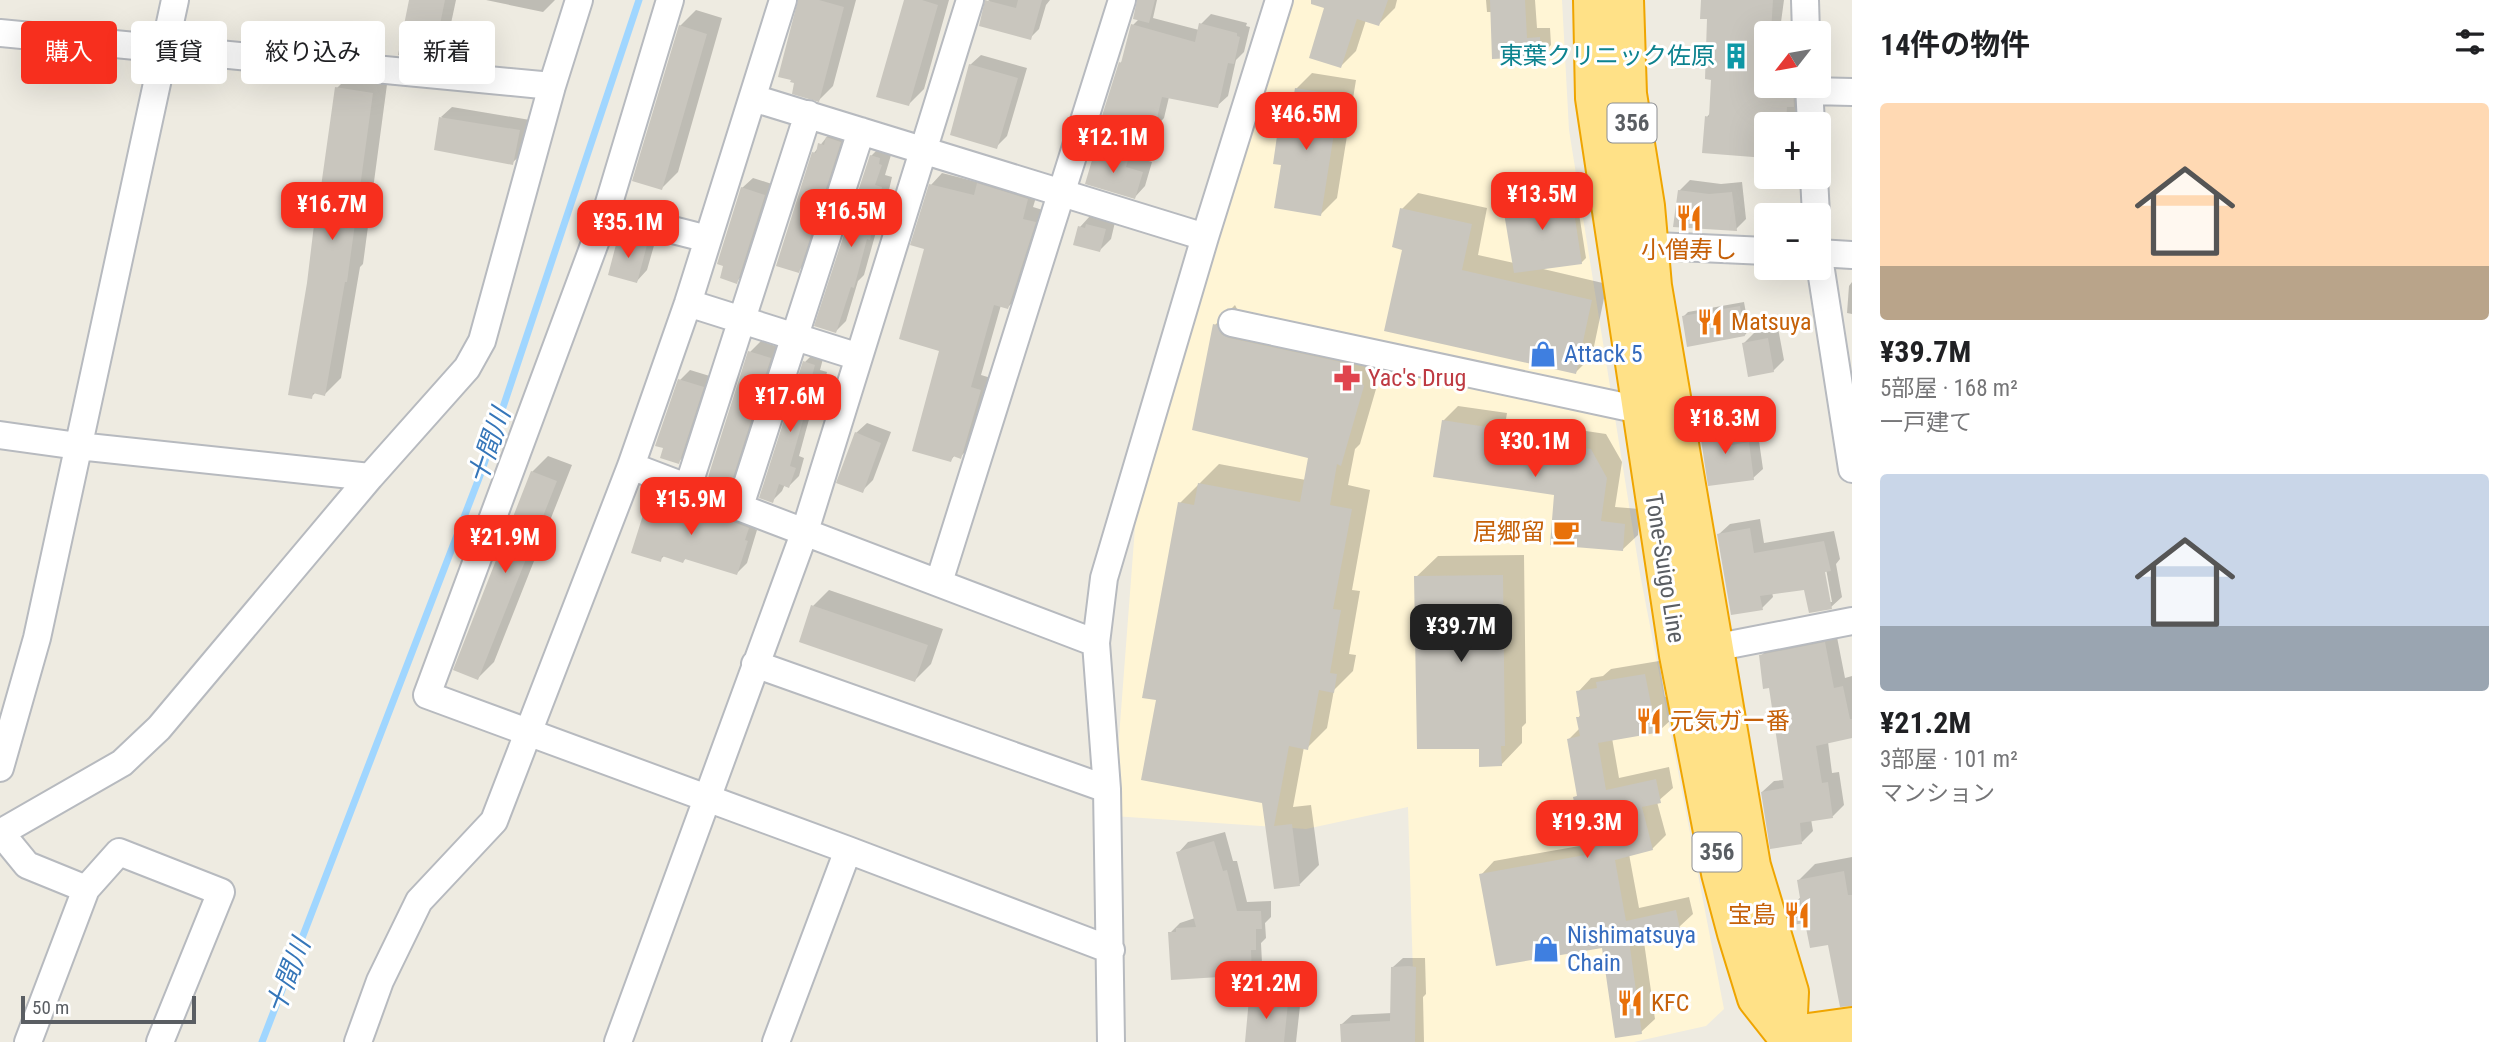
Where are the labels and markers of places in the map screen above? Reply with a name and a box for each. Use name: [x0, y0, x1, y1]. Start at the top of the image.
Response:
building icon: 東葉クリニック佐原: [1721, 41, 1751, 71]
place label: 東葉クリニック佐原: [1499, 42, 1715, 70]
pin: ¥46.5M: [1249, 92, 1363, 152]
pin: ¥12.1M: [1056, 116, 1170, 175]
pin: ¥13.5M: [1485, 173, 1599, 232]
pin: ¥16.7M: [275, 182, 389, 242]
pin: ¥16.5M: [794, 190, 908, 249]
pin: ¥35.1M: [571, 201, 685, 260]
restaurant icon: 小僧寿し: [1674, 203, 1704, 233]
place label: 小僧寿し: [1641, 236, 1737, 264]
restaurant icon: Matsuya: [1695, 307, 1725, 337]
place label: Matsuya: [1731, 308, 1812, 336]
shop icon: Attack 5: [1528, 339, 1558, 369]
place label: Attack 5: [1564, 340, 1643, 368]
pharmacy icon: Yac's Drug: [1332, 363, 1362, 393]
place label: Yac's Drug: [1368, 364, 1466, 392]
pin: ¥17.6M: [733, 374, 847, 434]
pin: ¥18.3M: [1668, 396, 1782, 456]
pin: ¥30.1M: [1478, 420, 1592, 479]
pin: ¥15.9M: [634, 477, 748, 537]
pin: ¥21.9M: [448, 516, 562, 575]
cafe icon: 居郷留: [1551, 517, 1581, 547]
place label: 居郷留: [1473, 518, 1545, 546]
pin: ¥39.7M: [1404, 604, 1518, 664]
restaurant icon: 元気ガー番: [1634, 706, 1664, 736]
place label: 元気ガー番: [1670, 707, 1790, 735]
pin: ¥19.3M: [1530, 800, 1644, 860]
restaurant icon: 宝島: [1782, 900, 1812, 930]
place label: 宝島: [1728, 901, 1776, 929]
place label: Nishimatsuya Chain: [1567, 921, 1696, 977]
shop icon: Nishimatsuya Chain: [1531, 934, 1561, 964]
pin: ¥21.2M: [1209, 962, 1323, 1021]
restaurant icon: KFC: [1615, 988, 1645, 1018]
place label: KFC: [1651, 989, 1689, 1017]

